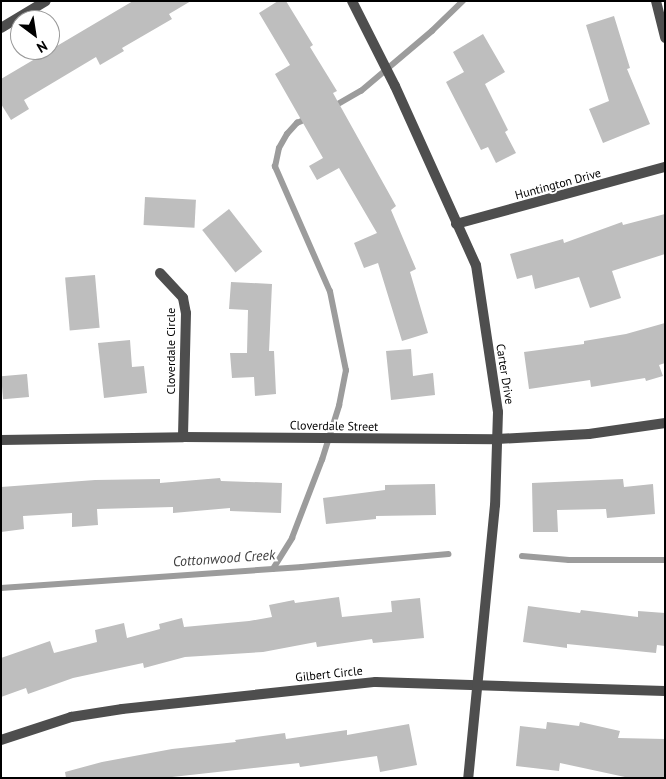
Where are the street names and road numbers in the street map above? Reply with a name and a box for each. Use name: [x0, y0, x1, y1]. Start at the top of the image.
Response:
street label: Huntington Drive: [513, 166, 603, 202]
street label: Cloverdale Circle: [164, 308, 178, 394]
street label: Carter Drive: [493, 343, 517, 405]
street label: Cloverdale Street: [290, 418, 378, 434]
street label: Gilbert Circle: [295, 663, 363, 685]

